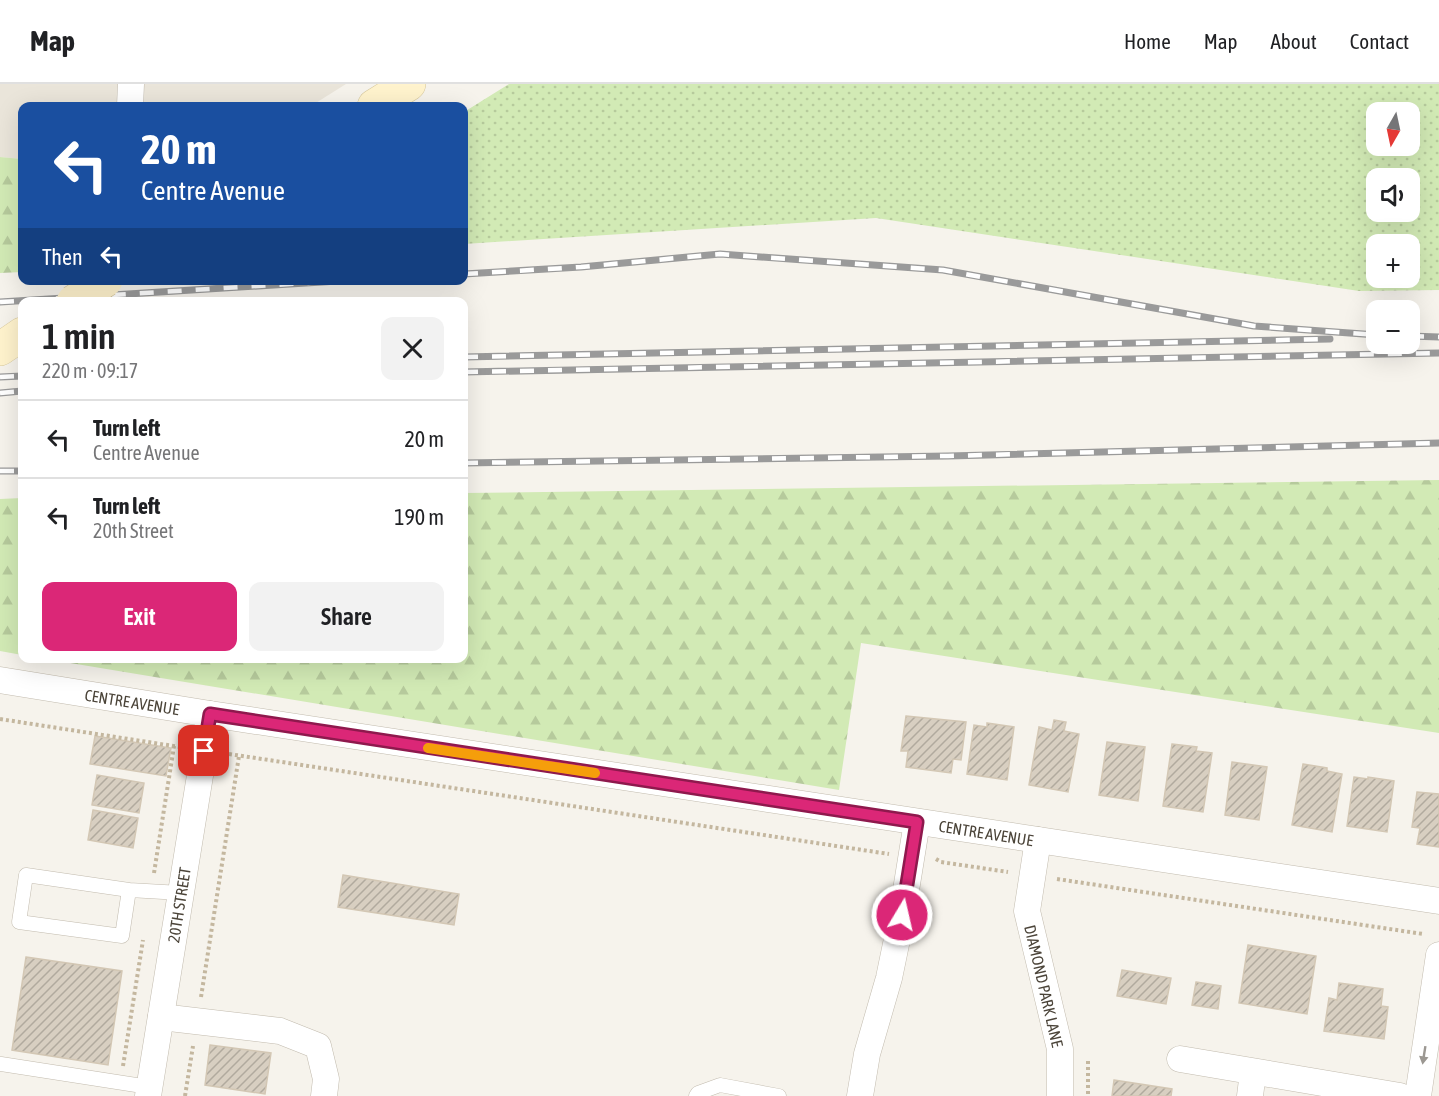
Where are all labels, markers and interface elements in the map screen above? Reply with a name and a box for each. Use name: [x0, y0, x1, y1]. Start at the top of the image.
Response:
text: Map: [30, 25, 75, 57]
text: Home: [1124, 29, 1171, 53]
text: Map: [1204, 29, 1238, 53]
text: About: [1271, 29, 1317, 53]
text: Contact: [1350, 29, 1409, 53]
north arrow: [1366, 102, 1420, 156]
map controls: [1366, 102, 1420, 354]
text: 20 m: [141, 125, 216, 173]
icon: left: [42, 126, 120, 204]
button: sound: [1366, 168, 1420, 222]
text: Centre Avenue: [141, 175, 285, 206]
button: +: [1366, 234, 1420, 288]
icon: left: [95, 240, 128, 273]
text: Then: [42, 244, 83, 270]
button: −: [1366, 300, 1420, 354]
text: 1 min: [42, 315, 116, 357]
button: close: [381, 317, 444, 380]
text: 220 m · 09:17: [42, 359, 138, 382]
text: Turn left: [93, 415, 160, 441]
icon: left: [42, 423, 75, 456]
text: 20 m: [404, 426, 444, 452]
text: Centre Avenue: [93, 441, 200, 464]
text: Turn left: [93, 493, 160, 519]
icon: left: [42, 501, 75, 534]
text: 190 m: [394, 504, 444, 530]
text: 20th Street: [93, 519, 174, 542]
button: Exit: [42, 582, 237, 651]
button: Share: [249, 582, 444, 651]
street label: CENTRE AVENUE: [83, 686, 181, 718]
pin: [178, 725, 229, 776]
icon: arrive: [187, 734, 220, 767]
street label: CENTRE AVENUE: [937, 817, 1035, 849]
street label: 20TH STREET: [164, 866, 194, 944]
position arrow: [870, 883, 934, 947]
street label: DIAMOND PARK LANE: [1021, 923, 1067, 1049]
one-way arrow: [1419, 1045, 1428, 1064]

